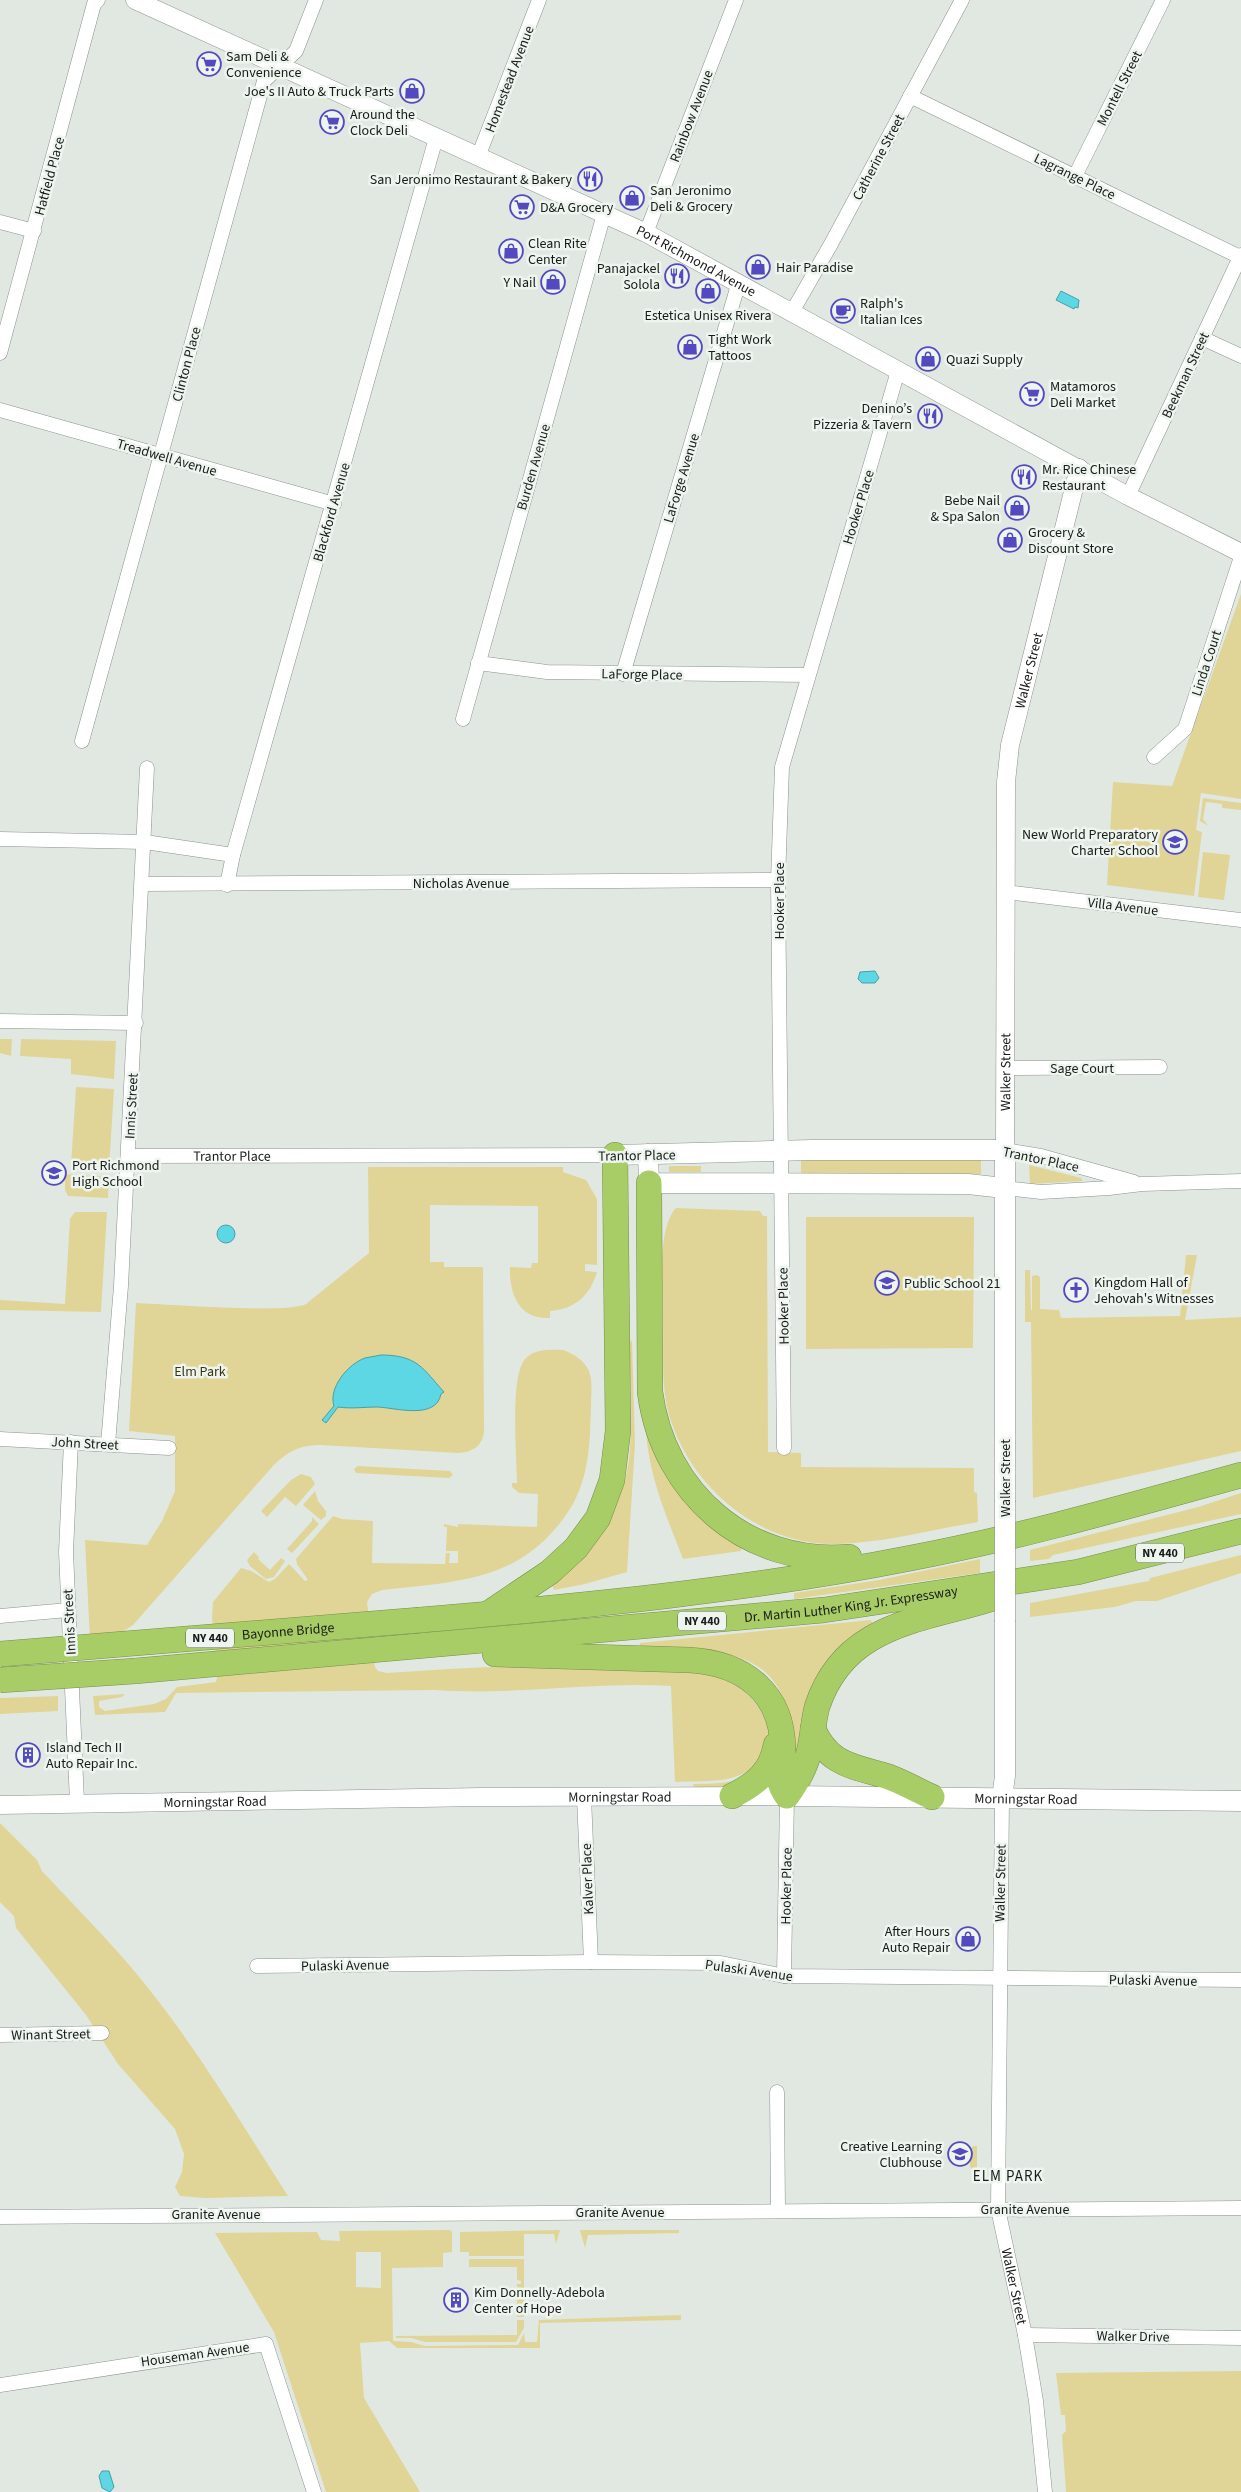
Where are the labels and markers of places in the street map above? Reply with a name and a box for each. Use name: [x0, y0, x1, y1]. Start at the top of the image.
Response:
place label: Sam Deli & Convenience: [226, 47, 301, 83]
supermarket icon: Sam Deli & Convenience: [196, 51, 222, 77]
shop icon: Joe's II Auto & Truck Parts: [399, 78, 425, 104]
place label: Joe's II Auto & Truck Parts: [244, 82, 394, 102]
place label: Around the Clock Deli: [350, 105, 415, 141]
supermarket icon: Around the Clock Deli: [319, 109, 345, 135]
restaurant icon: San Jeronimo Restaurant & Bakery: [577, 166, 603, 192]
place label: San Jeronimo Restaurant & Bakery: [370, 170, 572, 190]
place label: San Jeronimo Deli & Grocery: [650, 181, 733, 217]
shop icon: San Jeronimo Deli & Grocery: [619, 185, 645, 211]
supermarket icon: D&A Grocery: [509, 194, 535, 220]
place label: D&A Grocery: [540, 198, 614, 218]
place label: Clean Rite Center: [528, 234, 587, 270]
shop icon: Clean Rite Center: [498, 238, 524, 264]
shop icon: Hair Paradise: [745, 254, 771, 280]
place label: Hair Paradise: [776, 258, 853, 278]
place label: Panajackel Solola: [597, 259, 660, 295]
restaurant icon: Panajackel Solola: [664, 263, 690, 289]
shop icon: Y Nail: [540, 269, 566, 295]
place label: Y Nail: [502, 273, 536, 293]
shop icon: Estetica Unisex Rivera: [695, 278, 721, 304]
place label: Ralph's Italian Ices: [860, 294, 922, 330]
cafe icon: Ralph's Italian Ices: [830, 298, 856, 324]
place label: Estetica Unisex Rivera: [645, 306, 771, 326]
place label: Tight Work Tattoos: [708, 330, 772, 366]
shop icon: Tight Work Tattoos: [677, 334, 703, 360]
shop icon: Quazi Supply: [915, 346, 941, 372]
place label: Quazi Supply: [946, 350, 1023, 370]
place label: Matamoros Deli Market: [1050, 377, 1116, 413]
supermarket icon: Matamoros Deli Market: [1019, 381, 1045, 407]
place label: Denino’s Pizzeria & Tavern: [813, 399, 912, 435]
restaurant icon: Denino’s Pizzeria & Tavern: [917, 403, 943, 429]
place label: Mr. Rice Chinese Restaurant: [1042, 460, 1136, 496]
restaurant icon: Mr. Rice Chinese Restaurant: [1011, 464, 1037, 490]
place label: Bebe Nail & Spa Salon: [930, 491, 1000, 527]
shop icon: Bebe Nail & Spa Salon: [1004, 495, 1030, 521]
place label: Grocery & Discount Store: [1028, 523, 1113, 559]
shop icon: Grocery & Discount Store: [997, 527, 1023, 553]
place label: New World Preparatory Charter School: [1022, 825, 1158, 861]
school or university icon: New World Preparatory Charter School: [1162, 829, 1188, 855]
place label: Port Richmond High School: [72, 1156, 160, 1192]
school or university icon: Port Richmond High School: [41, 1160, 67, 1186]
school or university icon: Public School 21: [874, 1270, 900, 1296]
place label: Kingdom Hall of Jehovah's Witnesses: [1094, 1273, 1214, 1309]
place label: Public School 21: [904, 1274, 1000, 1294]
church icon: Kingdom Hall of Jehovah's Witnesses: [1063, 1277, 1089, 1303]
place label: Island Tech II Auto Repair Inc.: [46, 1738, 138, 1774]
building icon: Island Tech II Auto Repair Inc.: [15, 1742, 41, 1768]
place label: After Hours Auto Repair: [882, 1922, 950, 1958]
shop icon: After Hours Auto Repair: [955, 1926, 981, 1952]
place label: Creative Learning Clubhouse: [840, 2137, 942, 2173]
school or university icon: Creative Learning Clubhouse: [947, 2141, 973, 2167]
place label: Kim Donnelly-Adebola Center of Hope: [474, 2283, 605, 2319]
building icon: Kim Donnelly-Adebola Center of Hope: [443, 2287, 469, 2313]

